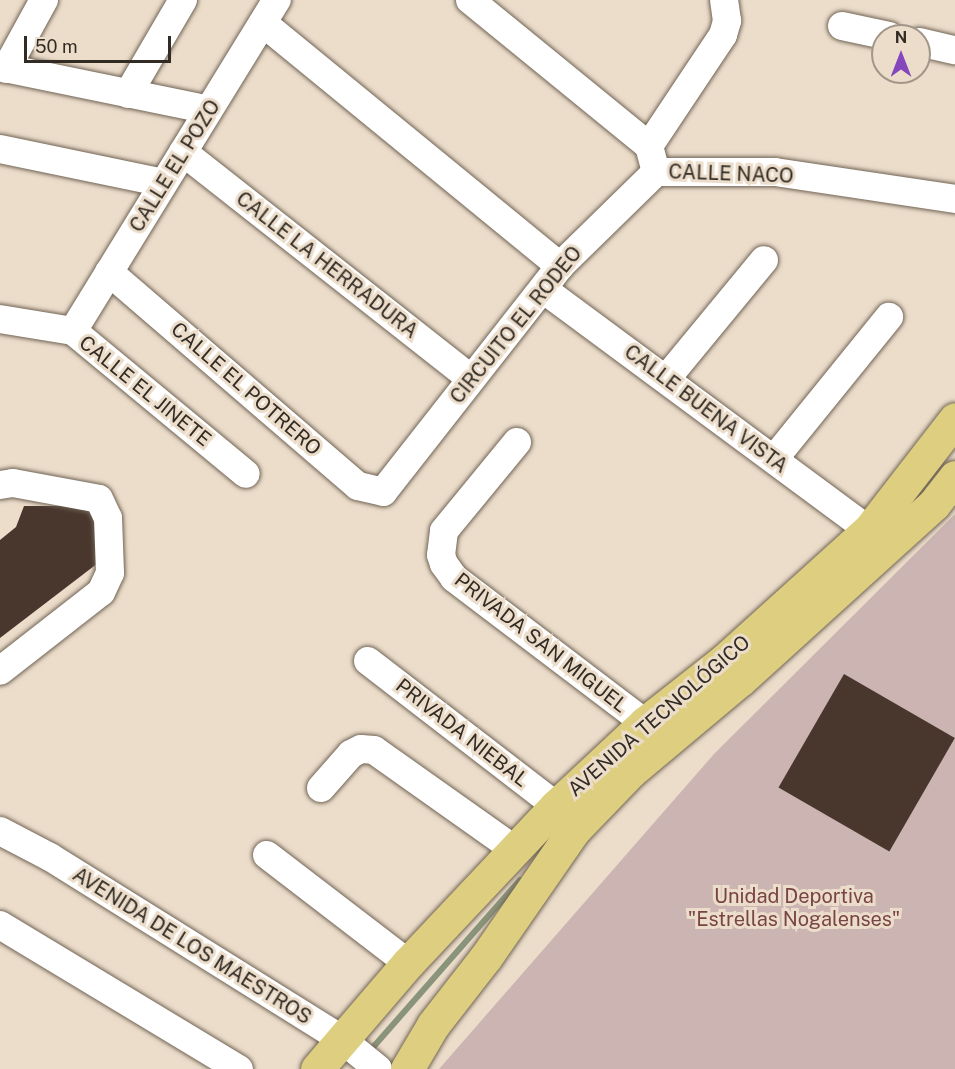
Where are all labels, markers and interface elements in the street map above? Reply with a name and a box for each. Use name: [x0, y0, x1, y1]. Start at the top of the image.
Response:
scale bar: [27, 24, 174, 62]
north arrow: [871, 24, 931, 84]
text: N: [895, 28, 907, 47]
text: 50 m: [35, 36, 78, 57]
street label: CALLE EL POZO: [125, 95, 225, 237]
street label: CALLE NACO: [668, 160, 794, 188]
street label: CALLE LA HERRADURA: [231, 187, 423, 343]
street label: CIRCUITO EL RODEO: [445, 242, 587, 408]
street label: CALLE EL POTRERO: [166, 317, 326, 461]
street label: CALLE EL JINETE: [74, 331, 216, 451]
street label: CALLE BUENA VISTA: [619, 340, 793, 478]
street label: PRIVADA SAN MIGUEL: [450, 568, 632, 718]
street label: AVENIDA TECNOLÓGICO: [563, 630, 755, 802]
street label: PRIVADA NIEBAL: [391, 674, 533, 792]
street label: AVENIDA DE LOS MAESTROS: [68, 862, 316, 1030]
park label: Unidad Deportiva "Estrellas Nogalenses": [688, 885, 900, 932]

